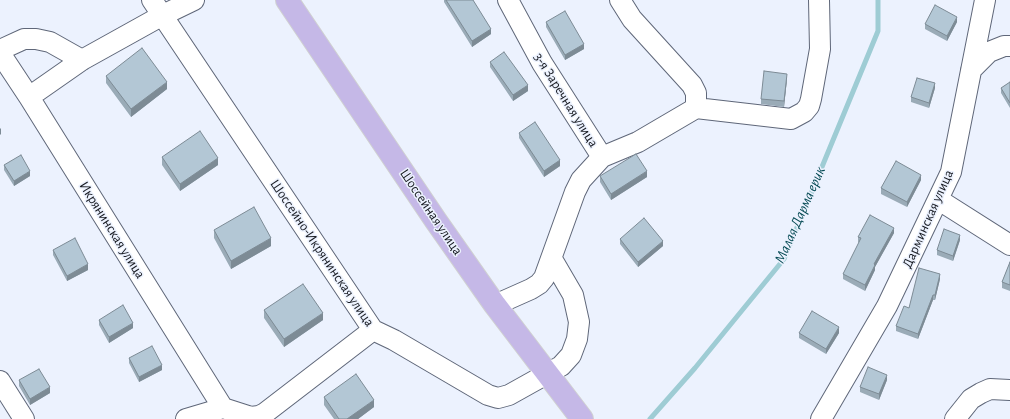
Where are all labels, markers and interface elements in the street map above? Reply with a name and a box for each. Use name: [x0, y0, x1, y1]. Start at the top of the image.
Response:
street label: 3-я Заречная улица: [530, 50, 602, 150]
water label: Малая Дарма ерик: [771, 164, 829, 266]
street label: Шоссейная улица: [396, 166, 466, 258]
street label: Дарминская улица: [899, 167, 957, 271]
street label: Шоссейно-Икрянинская улица: [266, 176, 378, 330]
street label: Икрянинская улица: [75, 178, 149, 282]

